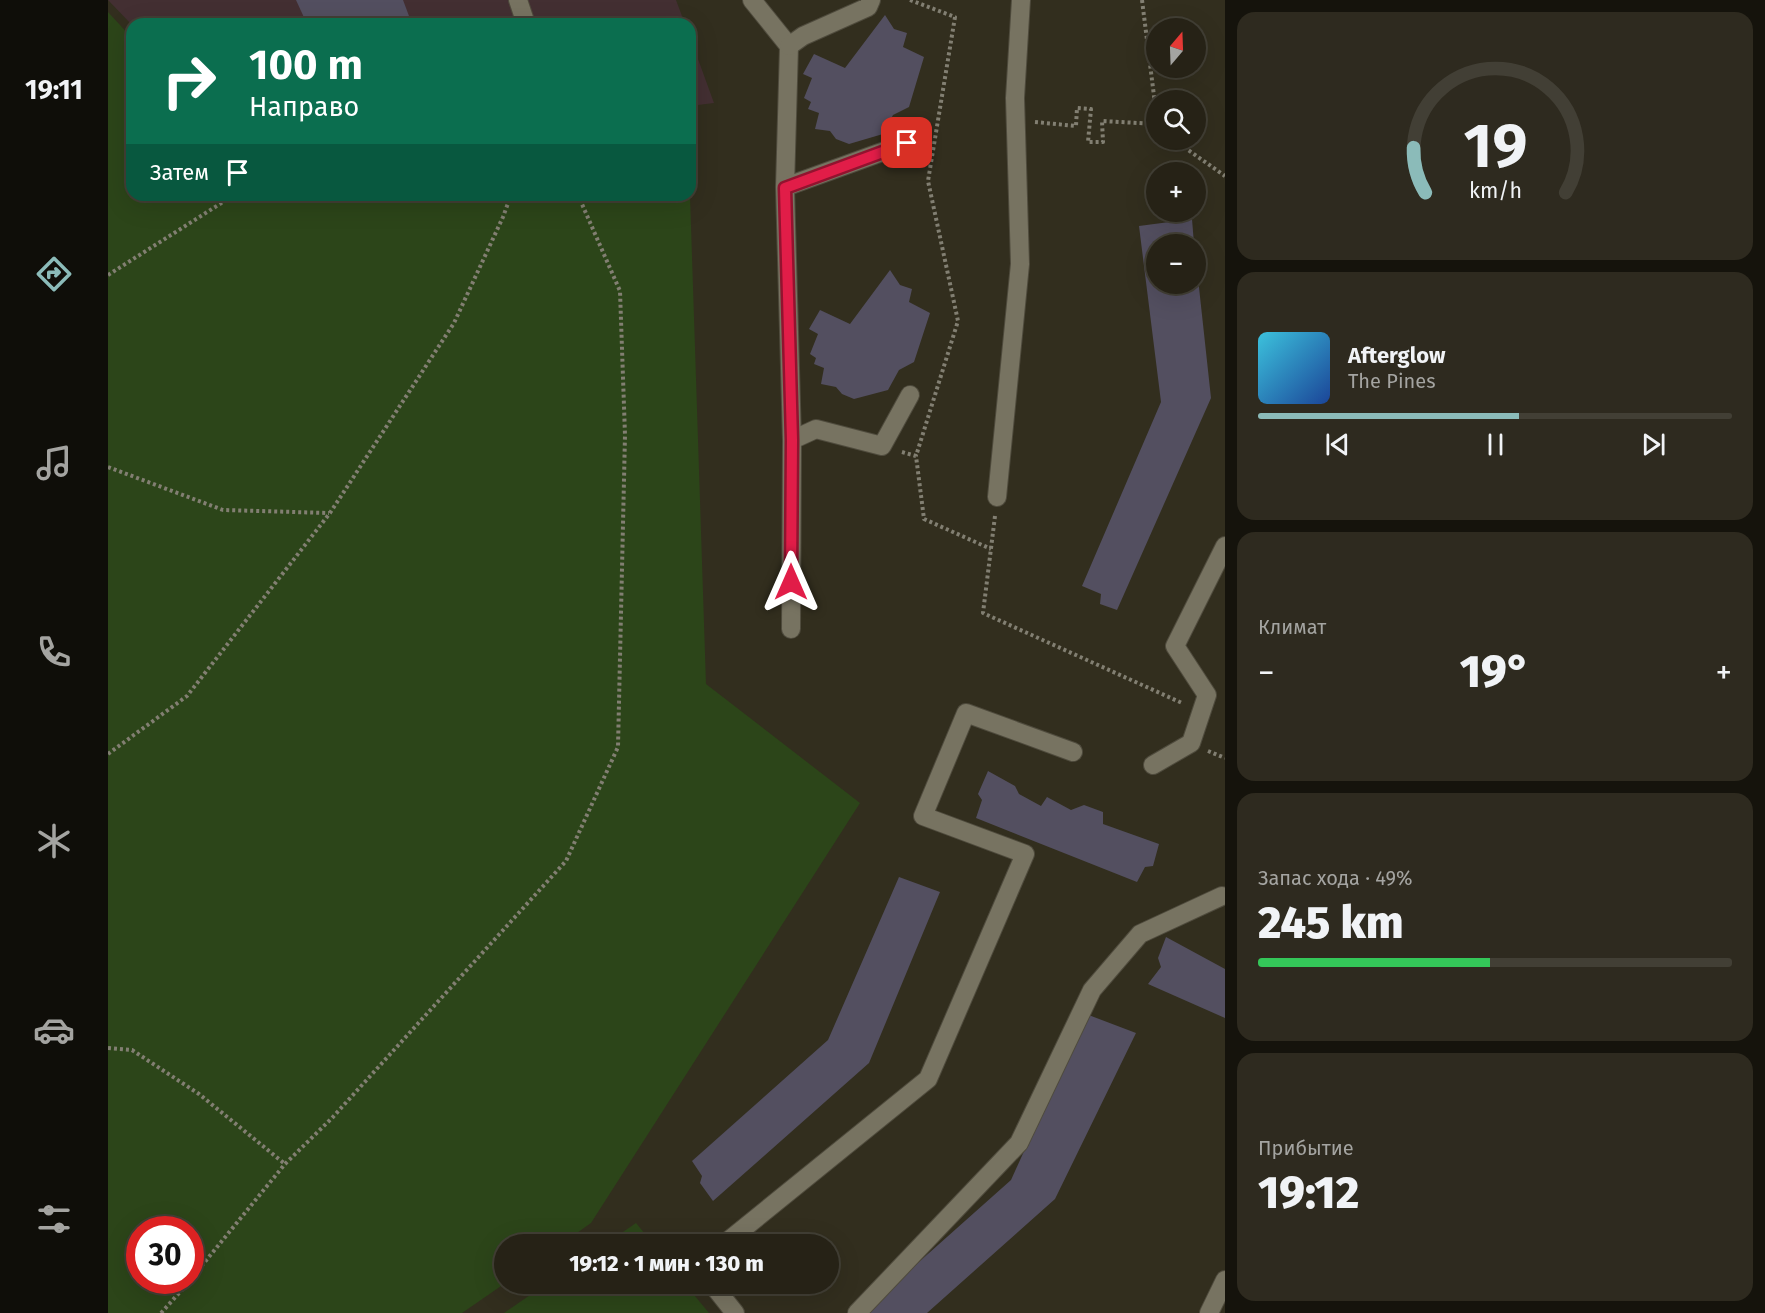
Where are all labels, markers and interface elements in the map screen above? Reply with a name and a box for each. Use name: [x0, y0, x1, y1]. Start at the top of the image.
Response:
north arrow: [1146, 18, 1206, 78]
map controls: [1146, 18, 1206, 294]
text: 100 m: [249, 40, 363, 90]
icon: right: [150, 42, 228, 120]
text: 19:11: [25, 74, 83, 106]
button: search: [1146, 90, 1206, 150]
text: Направо: [249, 91, 359, 123]
text: 19: [1463, 109, 1527, 184]
pin: [881, 117, 932, 168]
icon: arrive: [890, 126, 923, 159]
icon: arrive: [221, 156, 254, 189]
text: Затем: [150, 159, 209, 186]
button: +: [1146, 162, 1206, 222]
text: km/h: [1468, 178, 1522, 204]
button: −: [1146, 234, 1206, 294]
icon: directions: [33, 253, 75, 295]
text: Afterglow: [1348, 342, 1445, 369]
text: The Pines: [1348, 369, 1435, 393]
icon: previous: [1321, 428, 1354, 461]
icon: pause: [1479, 428, 1512, 461]
icon: next: [1637, 428, 1670, 461]
icon: music: [33, 442, 75, 484]
position arrow: [759, 550, 823, 614]
text: Климат: [1258, 615, 1326, 639]
icon: phone: [33, 631, 75, 673]
text: 19°: [1460, 645, 1530, 699]
text: −: [1258, 653, 1275, 693]
text: +: [1716, 653, 1732, 693]
icon: climate: [33, 820, 75, 862]
text: Запас хода · 49%: [1258, 866, 1413, 890]
text: 245 km: [1258, 896, 1404, 950]
icon: car: [33, 1009, 75, 1051]
text: Прибытие: [1258, 1136, 1354, 1160]
text: 19:12: [1258, 1166, 1359, 1220]
icon: filters: [33, 1198, 75, 1240]
speed limit sign: 30: [126, 1216, 204, 1294]
text: 19:12 · 1 мин · 130 m: [569, 1250, 764, 1277]

